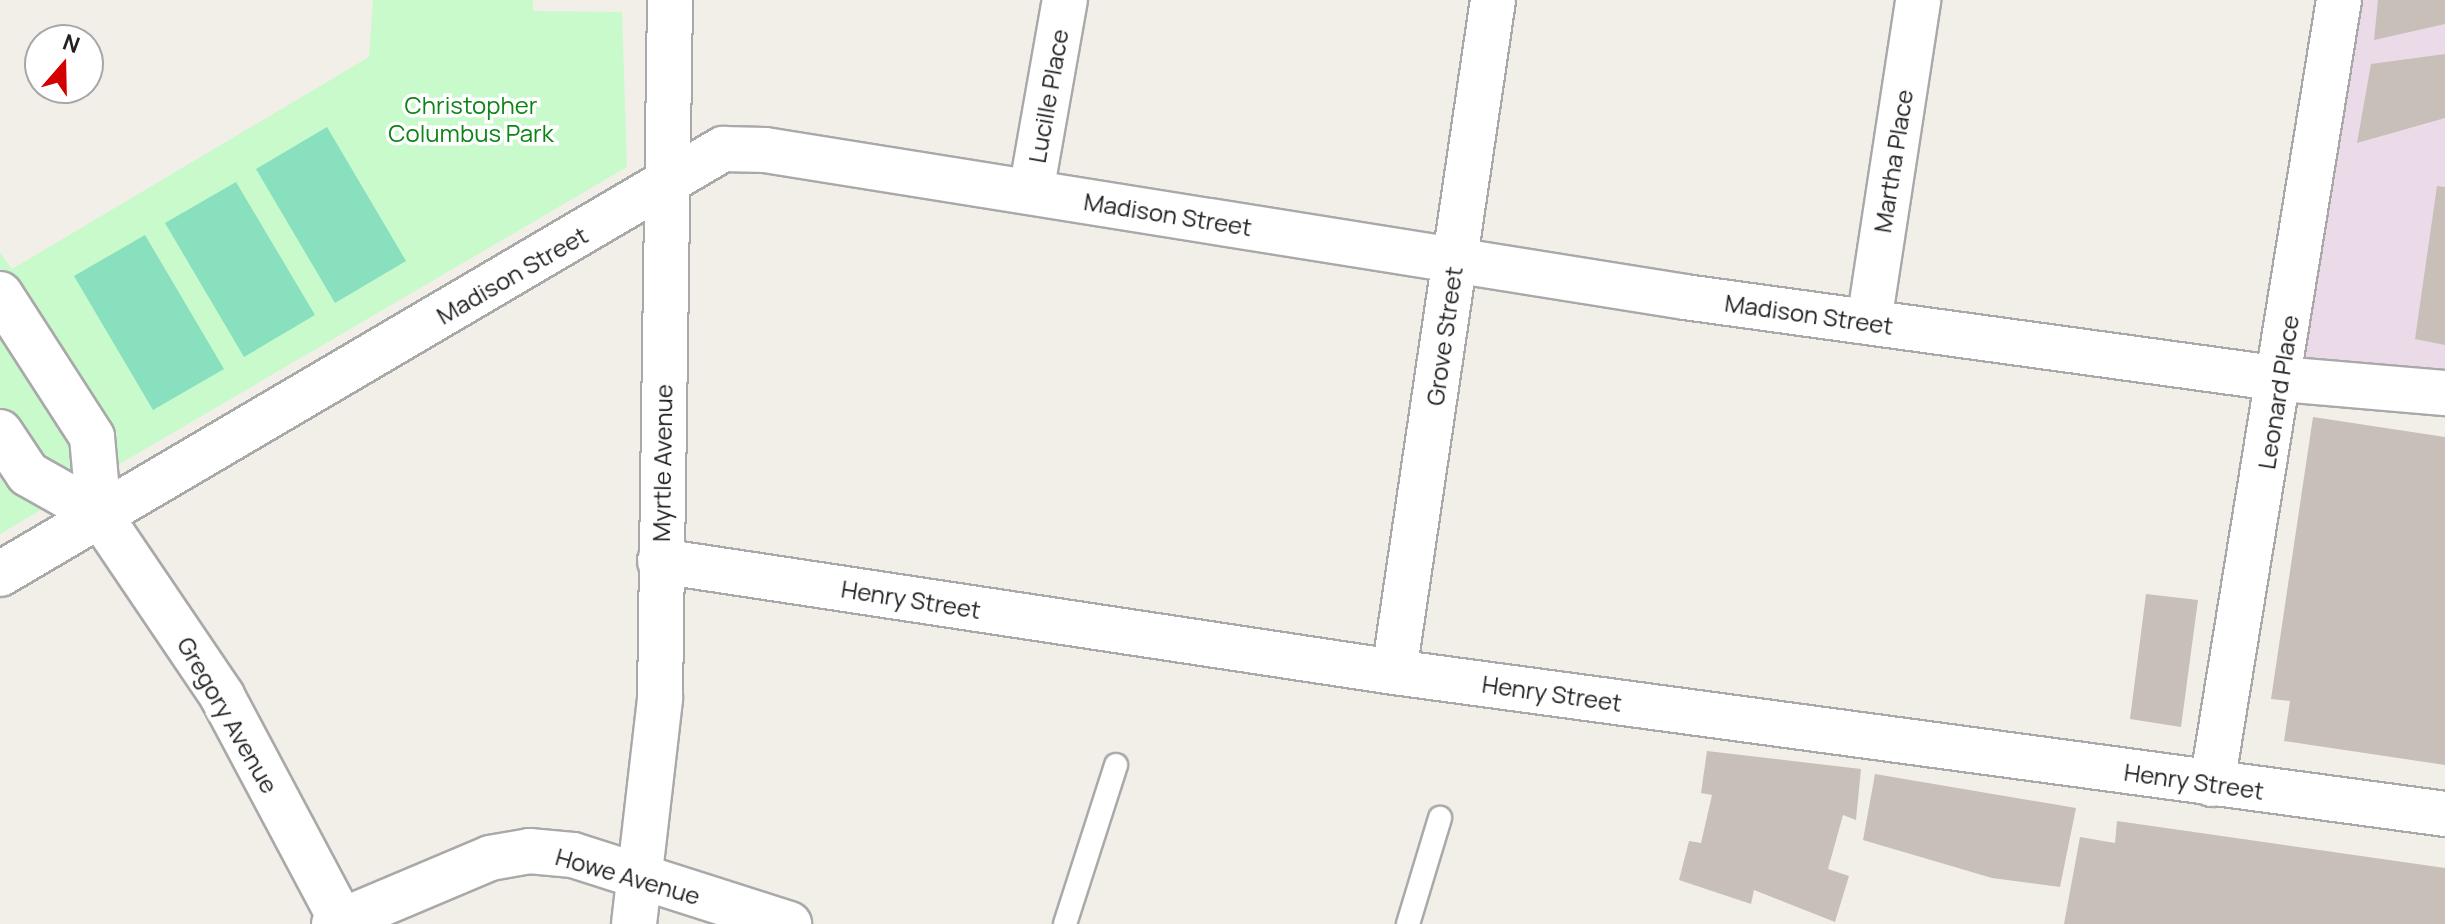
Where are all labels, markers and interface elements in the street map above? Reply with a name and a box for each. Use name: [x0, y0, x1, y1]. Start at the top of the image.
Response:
north arrow: [24, 24, 104, 104]
text: N: [59, 27, 84, 60]
street label: Lucille Place: [1022, 27, 1074, 165]
street label: Martha Place: [1867, 87, 1919, 235]
park label: Christopher Columbus Park: [388, 91, 554, 147]
street label: Madison Street: [1082, 187, 1254, 241]
street label: Madison Street: [431, 220, 593, 330]
street label: Grove Street: [1420, 265, 1468, 407]
street label: Madison Street: [1723, 288, 1895, 340]
street label: Leonard Place: [2252, 313, 2304, 471]
street label: Myrtle Avenue: [646, 384, 678, 542]
street label: Henry Street: [839, 574, 983, 624]
street label: Gregory Avenue: [172, 632, 284, 798]
street label: Henry Street: [1480, 669, 1624, 717]
street label: Henry Street: [2122, 757, 2266, 805]
street label: Howe Avenue: [552, 842, 704, 910]

